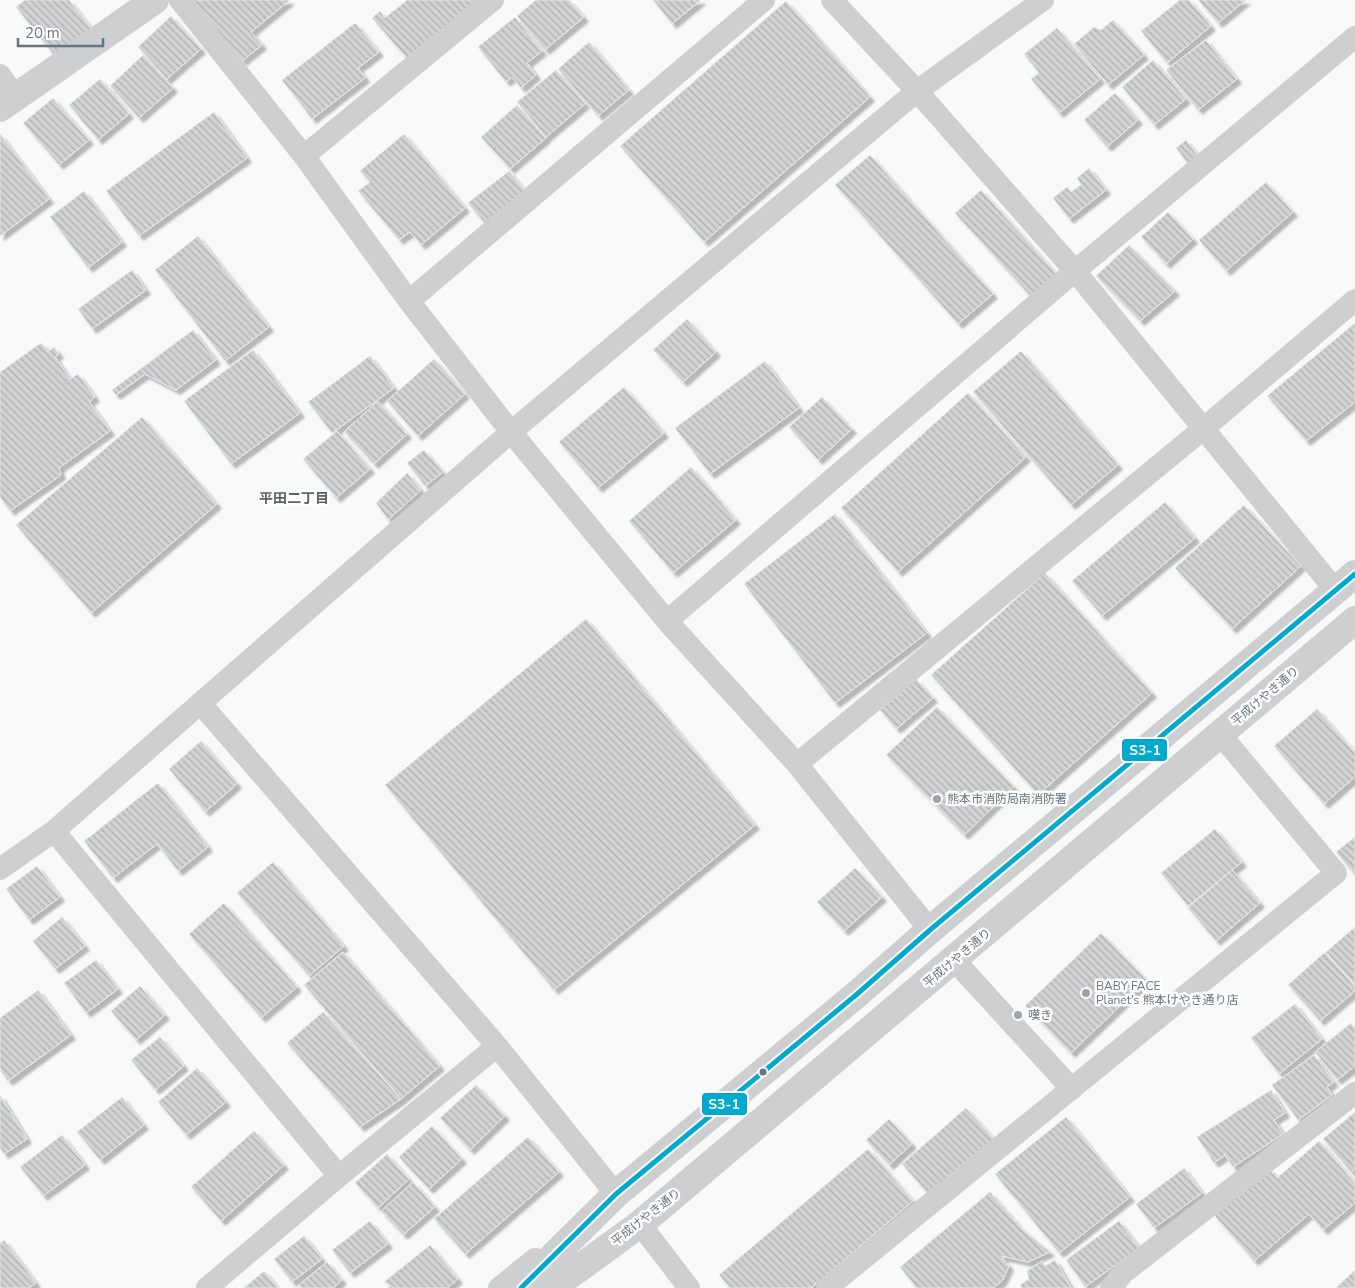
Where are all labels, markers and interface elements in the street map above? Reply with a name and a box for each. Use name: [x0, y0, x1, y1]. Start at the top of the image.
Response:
scale bar: [18, 15, 102, 47]
text: 20 m: [25, 23, 60, 43]
district label: 平田二丁目: [259, 489, 329, 508]
street label: 平成けやき通り: [1228, 663, 1302, 729]
line badge: S3-1: [1121, 738, 1168, 762]
text: S3-1: [1129, 741, 1161, 760]
place label: 熊本市消防局南消防署: [947, 791, 1067, 807]
marker: 熊本市消防局南消防署: [931, 793, 943, 805]
street label: 平成けやき通り: [920, 925, 994, 991]
place label: BABY FACE Planet's 熊本けやき通り店: [1096, 978, 1238, 1008]
marker: BABY FACE Planet's 熊本けやき通り店: [1080, 987, 1092, 999]
place label: 嘆き: [1028, 1007, 1052, 1023]
marker: 嘆き: [1012, 1009, 1024, 1021]
unlabelled marker: [758, 1067, 768, 1077]
line badge: S3-1: [701, 1092, 748, 1116]
text: S3-1: [708, 1095, 740, 1114]
street label: 平成けやき通り: [608, 1185, 684, 1249]

